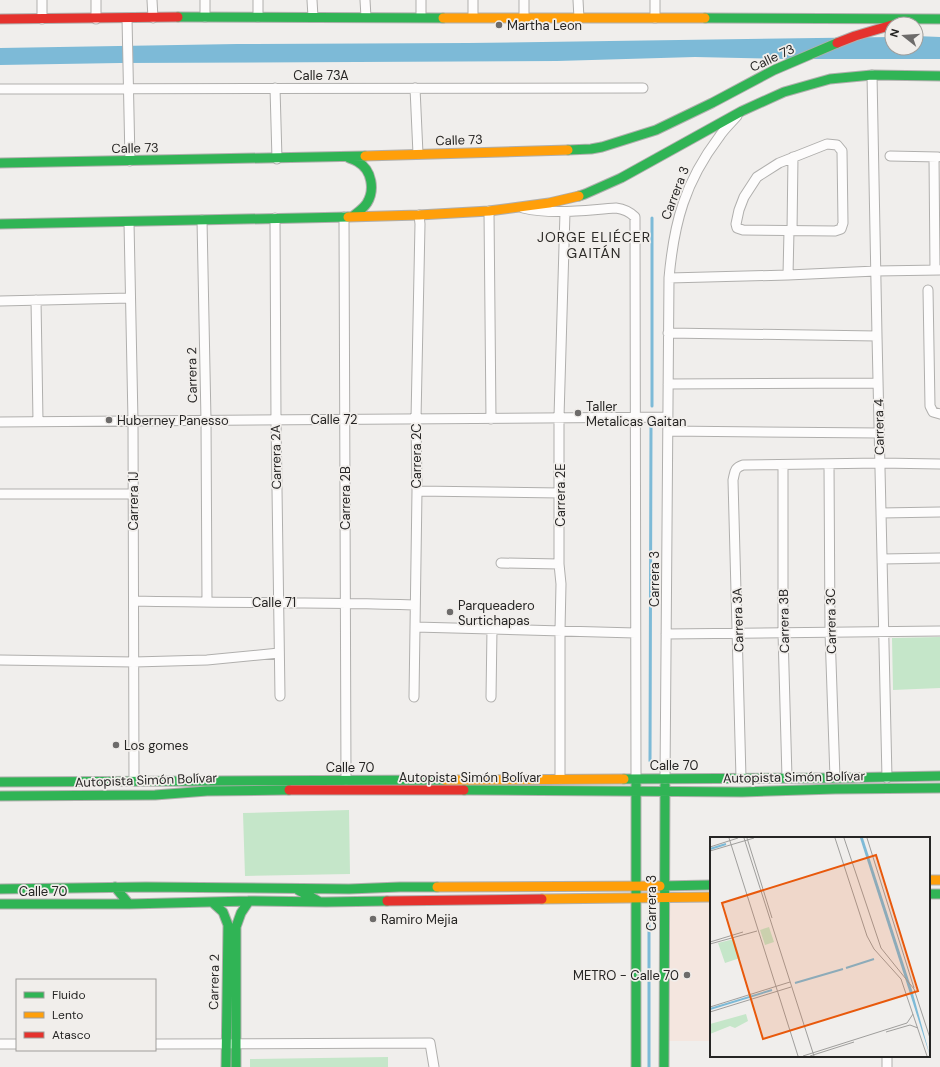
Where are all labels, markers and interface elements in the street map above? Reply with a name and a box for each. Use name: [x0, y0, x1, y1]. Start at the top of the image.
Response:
north arrow: [884, 16, 924, 56]
place label: Martha Leon: [507, 17, 582, 34]
marker: Martha Leon: [494, 20, 504, 30]
text: N: [887, 27, 902, 39]
street label: Calle 73: [747, 40, 797, 76]
street label: Calle 73A: [293, 67, 349, 84]
street label: Calle 73: [435, 131, 483, 149]
street label: Calle 73: [111, 139, 159, 157]
street label: Carrera 3: [657, 164, 693, 222]
district label: JORGE ELIÉCER GAITÁN: [537, 228, 651, 262]
street label: Carrera 2: [183, 347, 201, 403]
place label: Taller Metalicas Gaitan: [586, 398, 686, 430]
street label: Carrera 4: [870, 399, 888, 455]
marker: Taller Metalicas Gaitan: [573, 408, 583, 418]
street label: Calle 72: [310, 411, 358, 428]
place label: Huberney Panesso: [117, 412, 229, 429]
marker: Huberney Panesso: [104, 415, 114, 425]
street label: Carrera 2C: [408, 423, 425, 489]
street label: Carrera 2A: [267, 424, 285, 489]
street label: Carrera 2E: [552, 463, 569, 527]
street label: Carrera 2B: [337, 466, 354, 530]
street label: Carrera 1J: [125, 471, 142, 531]
street label: Carrera 3: [646, 551, 663, 607]
street label: Carrera 3A: [728, 587, 748, 652]
street label: Carrera 3C: [822, 588, 840, 654]
street label: Carrera 3B: [775, 589, 793, 653]
street label: Calle 71: [252, 594, 296, 611]
place label: Parqueadero Surtichapas: [458, 597, 535, 629]
marker: Parqueadero Surtichapas: [445, 607, 455, 617]
place label: Los gomes: [124, 737, 188, 754]
marker: Los gomes: [111, 740, 121, 750]
street label: Calle 70: [650, 757, 698, 774]
street label: Calle 70: [326, 759, 374, 776]
street label: Autopista Simón Bolívar: [723, 767, 865, 787]
street label: Autopista Simón Bolívar: [75, 769, 218, 791]
street label: Autopista Simón Bolívar: [399, 769, 541, 786]
inset map: [710, 837, 930, 1057]
street label: Carrera 3: [643, 875, 660, 931]
street label: Calle 70: [19, 883, 67, 900]
place label: Ramiro Mejia: [381, 911, 458, 928]
marker: Ramiro Mejia: [368, 914, 378, 924]
street label: Carrera 2: [205, 954, 223, 1010]
place label: METRO - Calle 70: [573, 967, 679, 984]
marker: METRO - Calle 70: [682, 970, 692, 980]
legend: [16, 979, 156, 1051]
text: Fluido: [52, 987, 86, 1003]
text: Lento: [52, 1007, 83, 1023]
text: Atasco: [52, 1027, 91, 1043]

